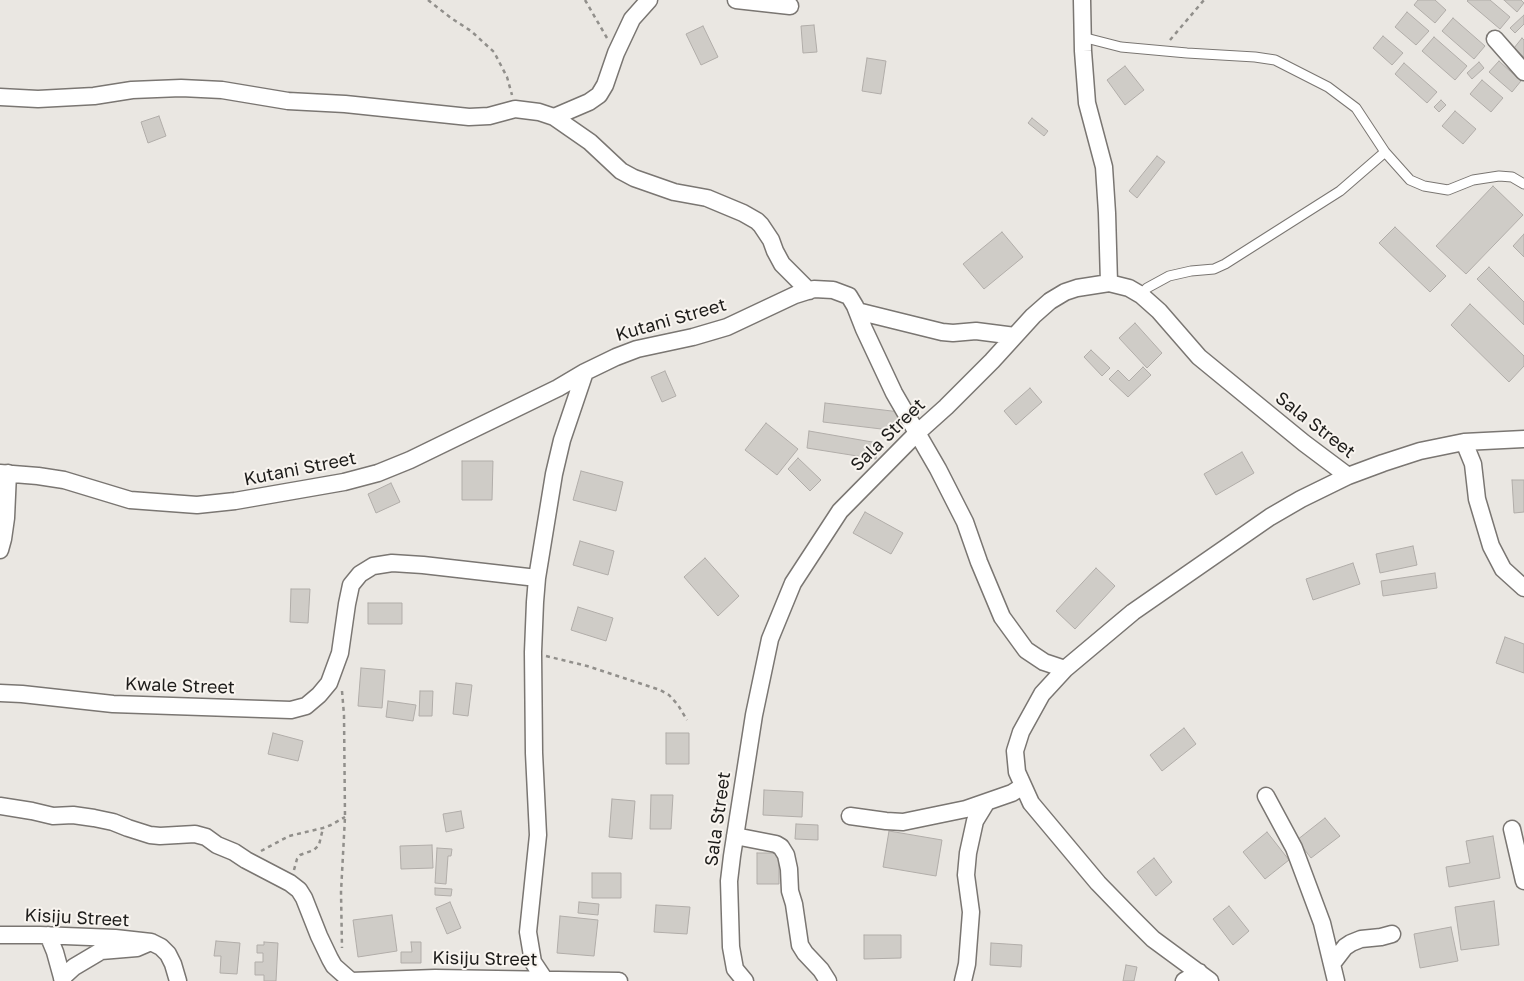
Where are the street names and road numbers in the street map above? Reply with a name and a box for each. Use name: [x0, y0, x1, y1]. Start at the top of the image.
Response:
street label: Kutani Street: [613, 294, 729, 346]
street label: Sala Street: [1271, 387, 1359, 463]
street label: Sala Street: [846, 394, 930, 476]
street label: Kutani Street: [242, 448, 358, 490]
street label: Kwale Street: [125, 673, 235, 699]
street label: Sala Street: [701, 770, 735, 868]
street label: Kisiju Street: [24, 904, 130, 932]
street label: Kisiju Street: [432, 947, 538, 971]

